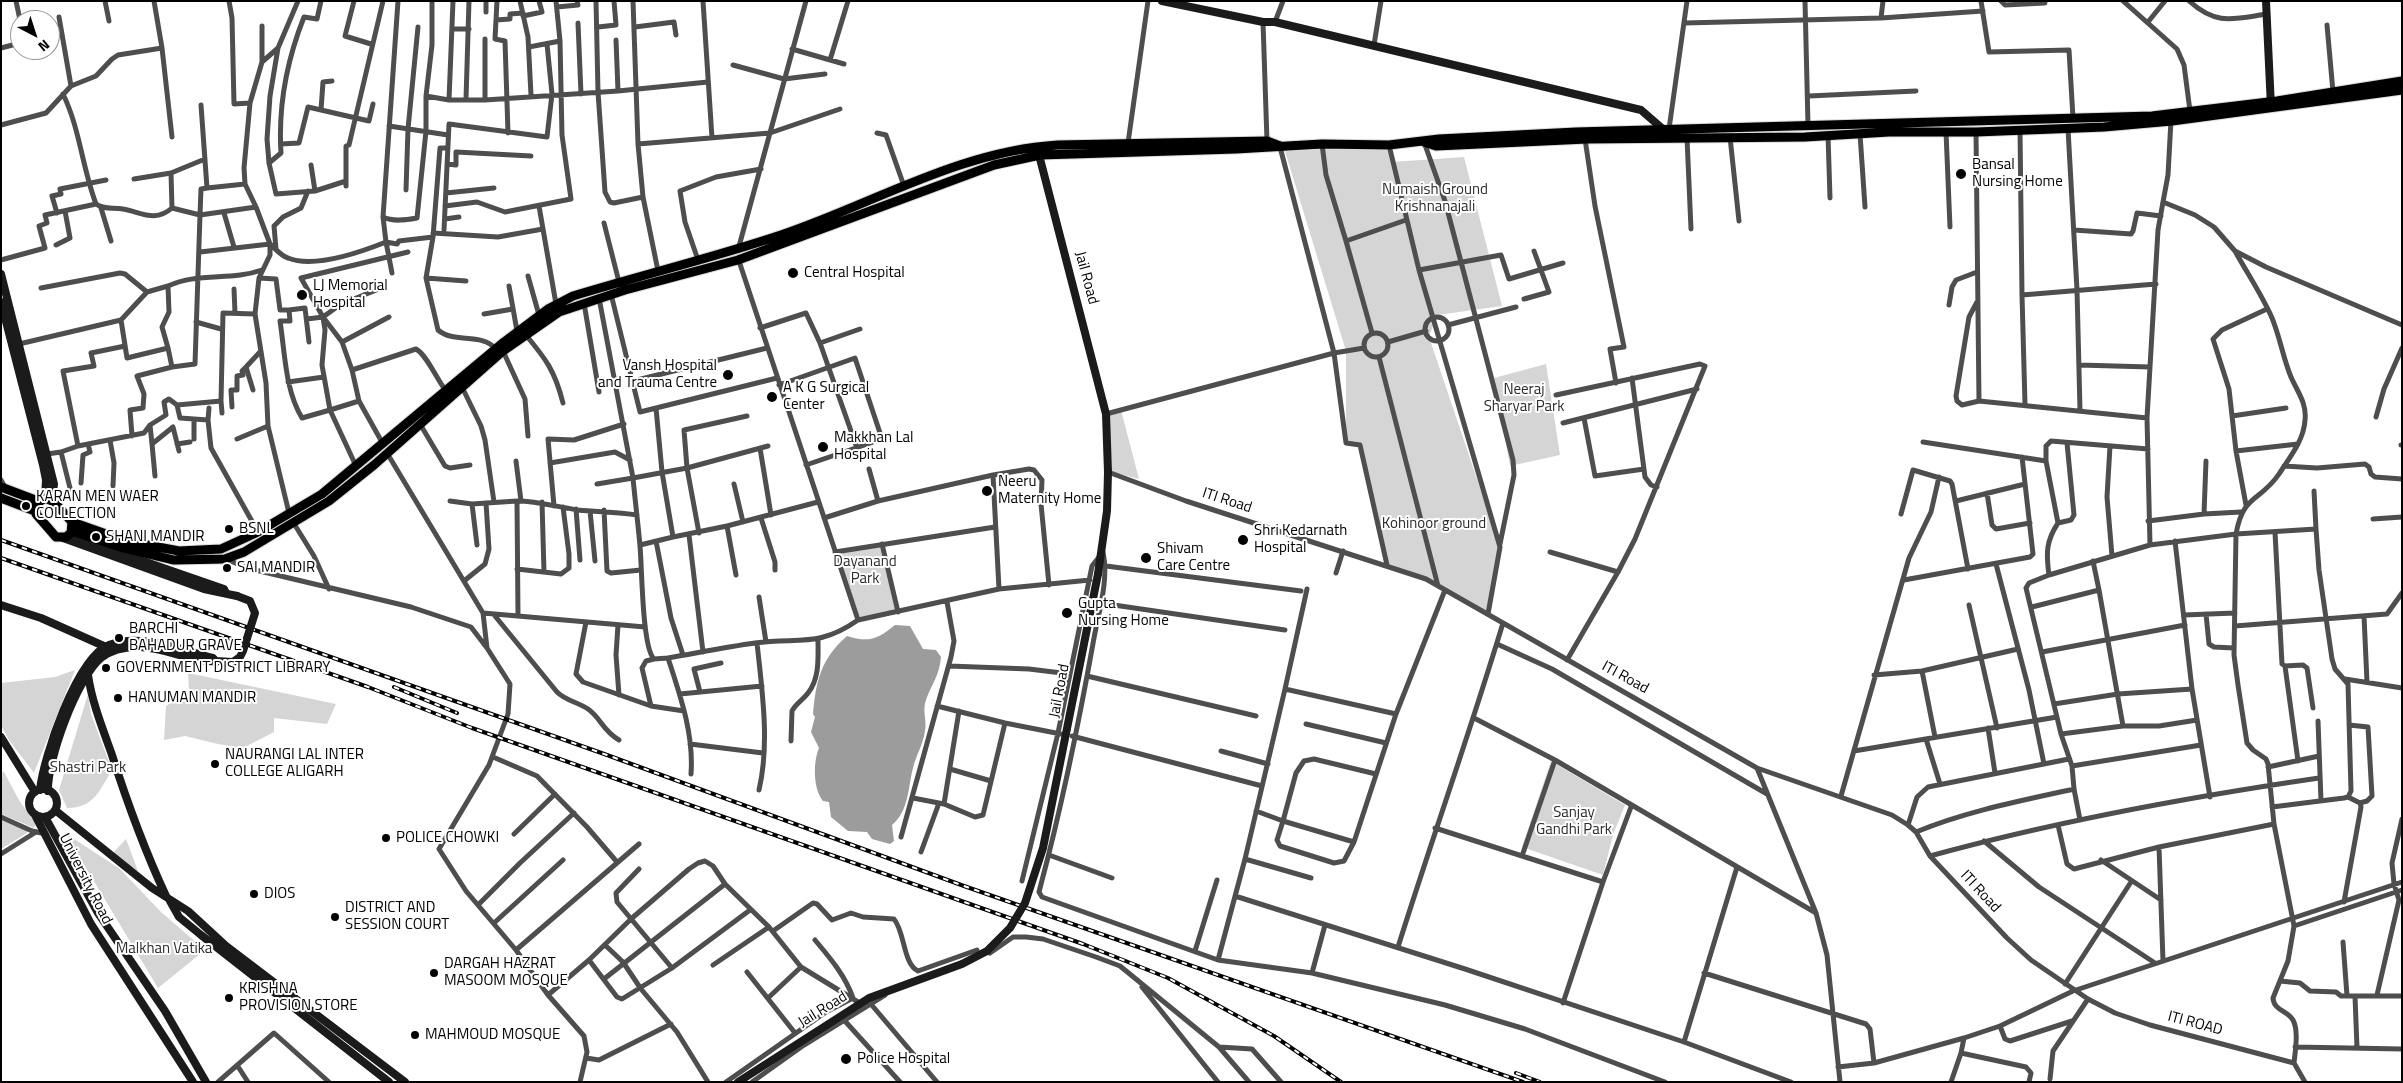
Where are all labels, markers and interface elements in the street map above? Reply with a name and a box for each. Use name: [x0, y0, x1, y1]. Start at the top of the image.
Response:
north arrow: [10, 10, 60, 60]
text: N: [34, 35, 55, 57]
place label: Bansal Nursing Home: [1972, 156, 2063, 191]
marker: Bansal Nursing Home: [1954, 167, 1968, 181]
park label: Numaish Ground Krishnanajali: [1382, 181, 1488, 216]
street label: Jail Road: [1070, 249, 1102, 307]
place label: Central Hospital: [804, 264, 905, 282]
marker: Central Hospital: [786, 266, 800, 280]
place label: LJ Memorial Hospital: [313, 277, 388, 312]
marker: LJ Memorial Hospital: [295, 288, 309, 302]
place label: Vansh Hospital and Trauma Centre: [598, 357, 717, 392]
marker: Vansh Hospital and Trauma Centre: [721, 368, 735, 382]
place label: A K G Surgical Center: [783, 379, 869, 414]
park label: Neeraj Sharyar Park: [1484, 381, 1564, 416]
marker: A K G Surgical Center: [765, 390, 779, 404]
place label: Makkhan Lal Hospital: [834, 429, 914, 464]
marker: Makkhan Lal Hospital: [816, 440, 830, 454]
place label: Neeru Maternity Home: [998, 473, 1101, 508]
marker: Neeru Maternity Home: [980, 484, 994, 498]
street label: ITI Road: [1200, 485, 1254, 517]
place label: KARAN MEN WAER COLLECTION: [36, 488, 159, 523]
marker: KARAN MEN WAER COLLECTION: [20, 500, 32, 512]
park label: Kohinoor ground: [1382, 515, 1486, 533]
place label: BSNL: [239, 520, 274, 538]
place label: Shri Kedarnath Hospital: [1254, 522, 1347, 557]
marker: BSNL: [223, 523, 235, 535]
place label: SHANI MANDIR: [106, 528, 205, 546]
marker: SHANI MANDIR: [90, 531, 102, 543]
marker: Shri Kedarnath Hospital: [1236, 533, 1250, 547]
place label: Shivam Care Centre: [1157, 540, 1230, 575]
marker: Shivam Care Centre: [1139, 551, 1153, 565]
park label: Dayanand Park: [833, 553, 897, 588]
place label: SAI MANDIR: [237, 559, 315, 577]
marker: SAI MANDIR: [221, 562, 233, 574]
place label: Gupta Nursing Home: [1078, 595, 1169, 630]
marker: Gupta Nursing Home: [1060, 606, 1074, 620]
place label: BARCHI BAHADUR GRAVE: [129, 620, 242, 655]
marker: BARCHI BAHADUR GRAVE: [113, 632, 125, 644]
street label: ITI Road: [1598, 658, 1652, 698]
place label: GOVERNMENT DISTRICT LIBRARY: [116, 659, 330, 677]
marker: GOVERNMENT DISTRICT LIBRARY: [100, 662, 112, 674]
street label: Jail Road: [1046, 663, 1074, 719]
place label: HANUMAN MANDIR: [128, 689, 256, 707]
marker: HANUMAN MANDIR: [112, 692, 124, 704]
place label: NAURANGI LAL INTER COLLEGE ALIGARH: [225, 746, 364, 781]
marker: NAURANGI LAL INTER COLLEGE ALIGARH: [209, 758, 221, 770]
park label: Shastri Park: [50, 759, 126, 777]
park label: Sanjay Gandhi Park: [1536, 804, 1612, 839]
place label: POLICE CHOWKI: [396, 829, 499, 847]
street label: University Road: [54, 831, 116, 927]
marker: POLICE CHOWKI: [380, 832, 392, 844]
street label: ITI Road: [1956, 867, 2004, 917]
place label: DIOS: [264, 885, 295, 903]
marker: DIOS: [248, 888, 260, 900]
place label: DISTRICT AND SESSION COURT: [345, 899, 449, 934]
marker: DISTRICT AND SESSION COURT: [329, 911, 341, 923]
park label: Malkhan Vatika: [116, 940, 212, 958]
place label: DARGAH HAZRAT MASOOM MOSQUE: [444, 955, 568, 990]
marker: DARGAH HAZRAT MASOOM MOSQUE: [428, 967, 440, 979]
place label: KRISHNA PROVISION STORE: [239, 980, 358, 1015]
street label: Jail Road: [795, 988, 851, 1032]
marker: KRISHNA PROVISION STORE: [223, 992, 235, 1004]
street label: ITI ROAD: [2166, 1008, 2224, 1040]
place label: MAHMOUD MOSQUE: [425, 1026, 560, 1044]
marker: MAHMOUD MOSQUE: [409, 1029, 421, 1041]
place label: Police Hospital: [857, 1050, 950, 1068]
marker: Police Hospital: [839, 1052, 853, 1066]

